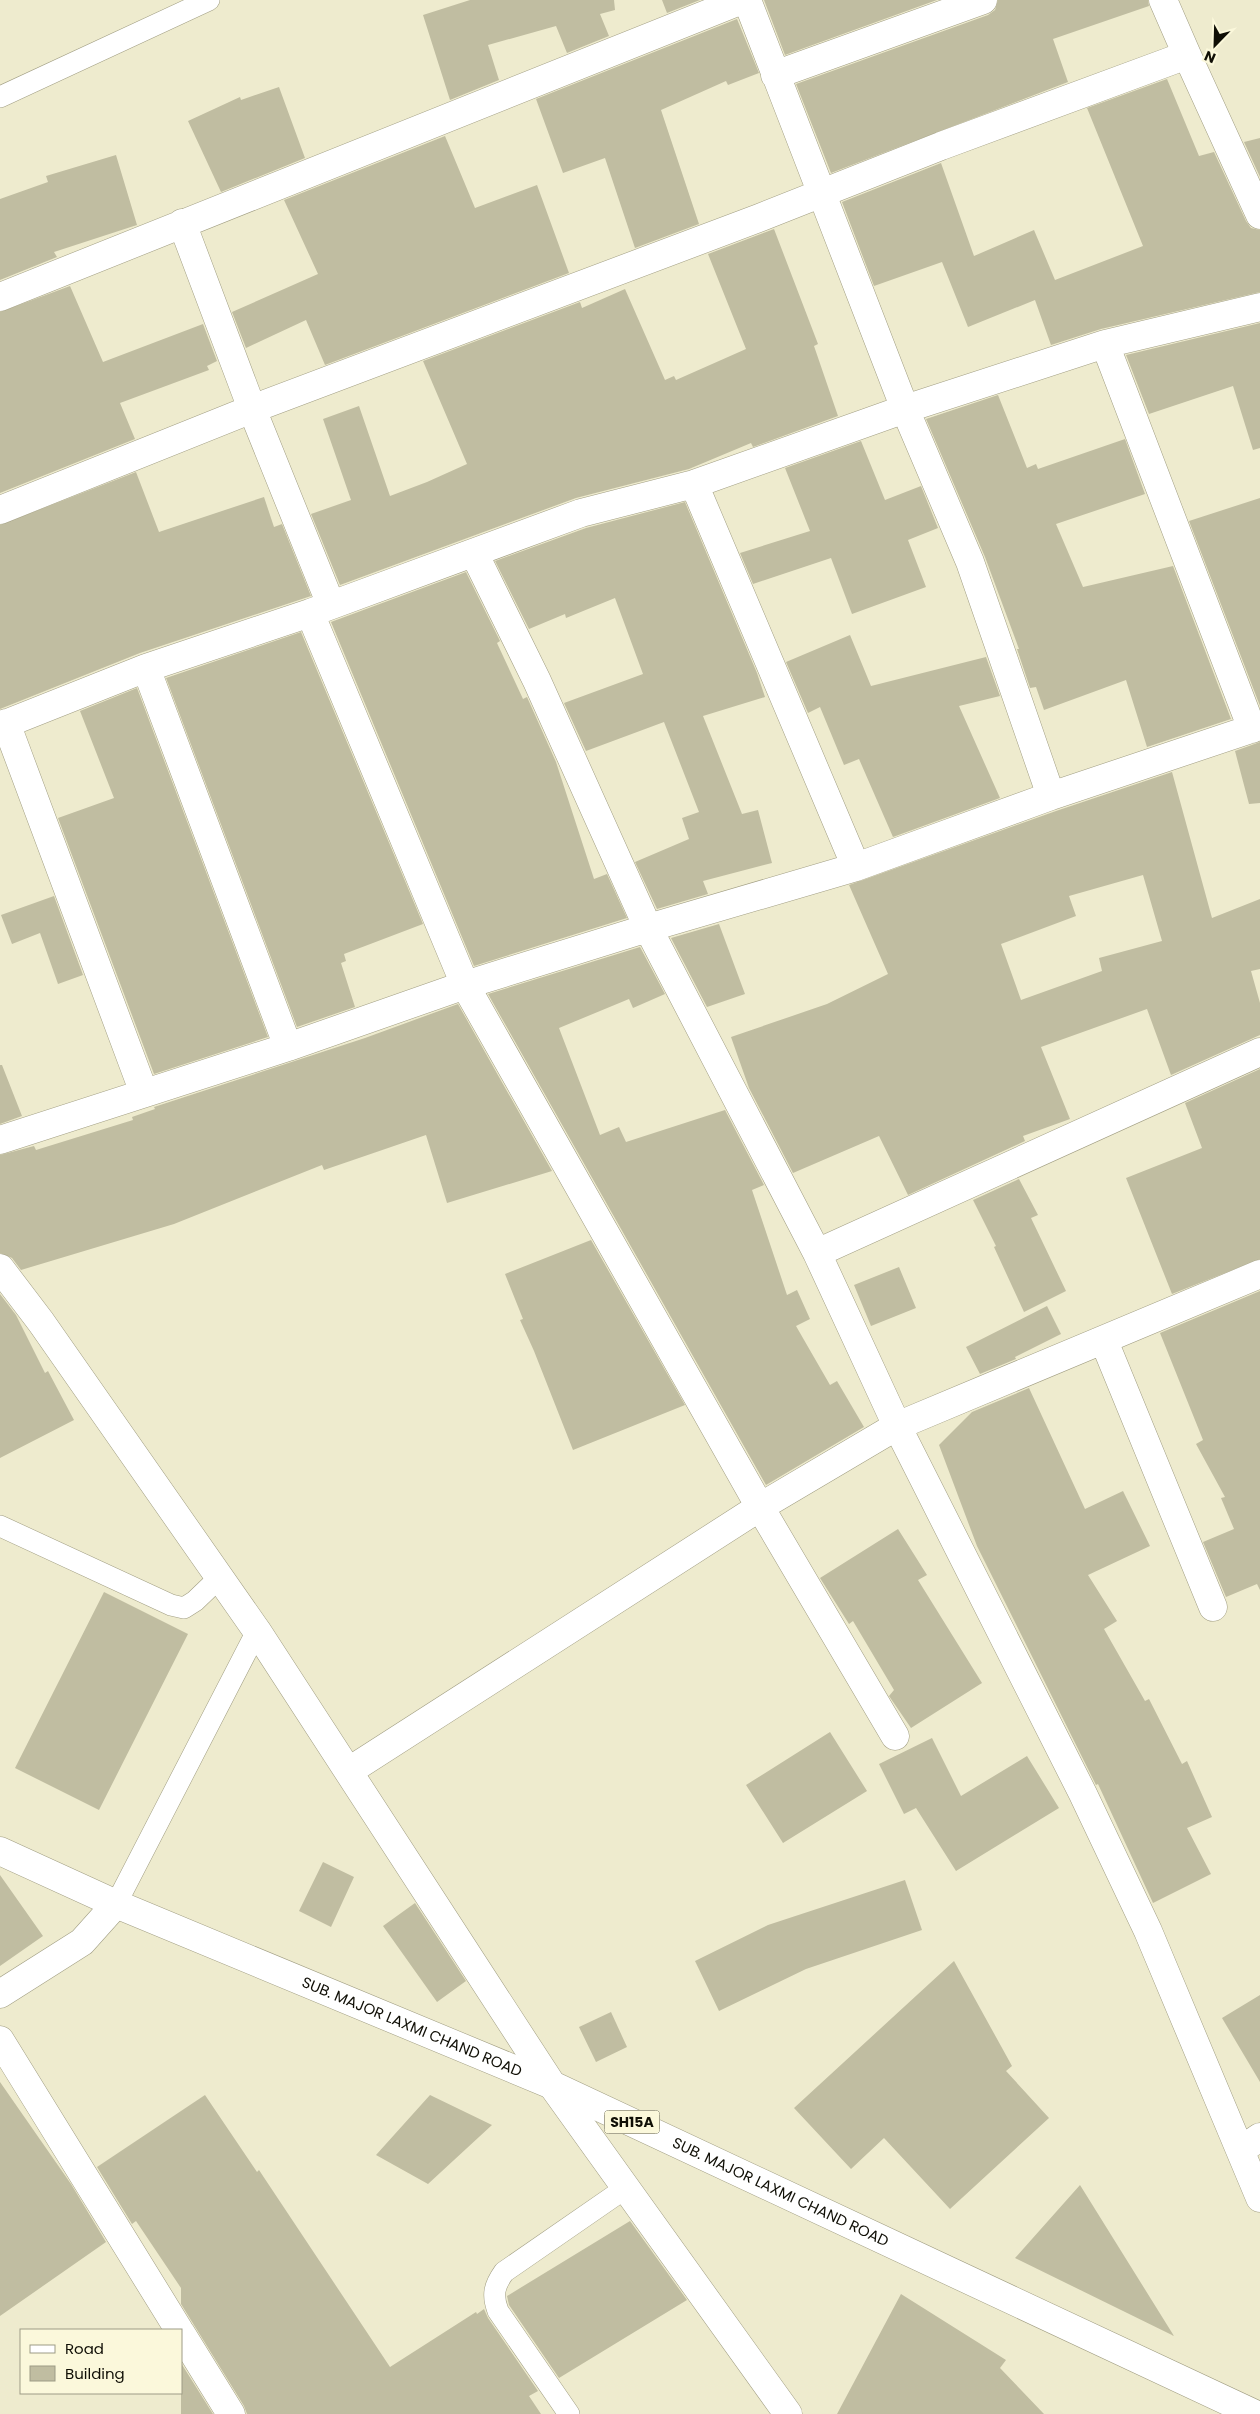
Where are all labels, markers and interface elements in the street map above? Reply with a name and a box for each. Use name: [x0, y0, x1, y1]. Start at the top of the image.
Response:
north arrow: [1190, 20, 1240, 70]
text: N: [1201, 46, 1219, 68]
street label: SUB. MAJOR LAXMI CHAND ROAD: [299, 1971, 526, 2081]
road number: SH15A: [604, 2110, 660, 2134]
street label: SUB. MAJOR LAXMI CHAND ROAD: [669, 2132, 892, 2251]
legend: [20, 2329, 182, 2394]
text: Road: [65, 2338, 104, 2359]
text: Building: [65, 2363, 125, 2384]

